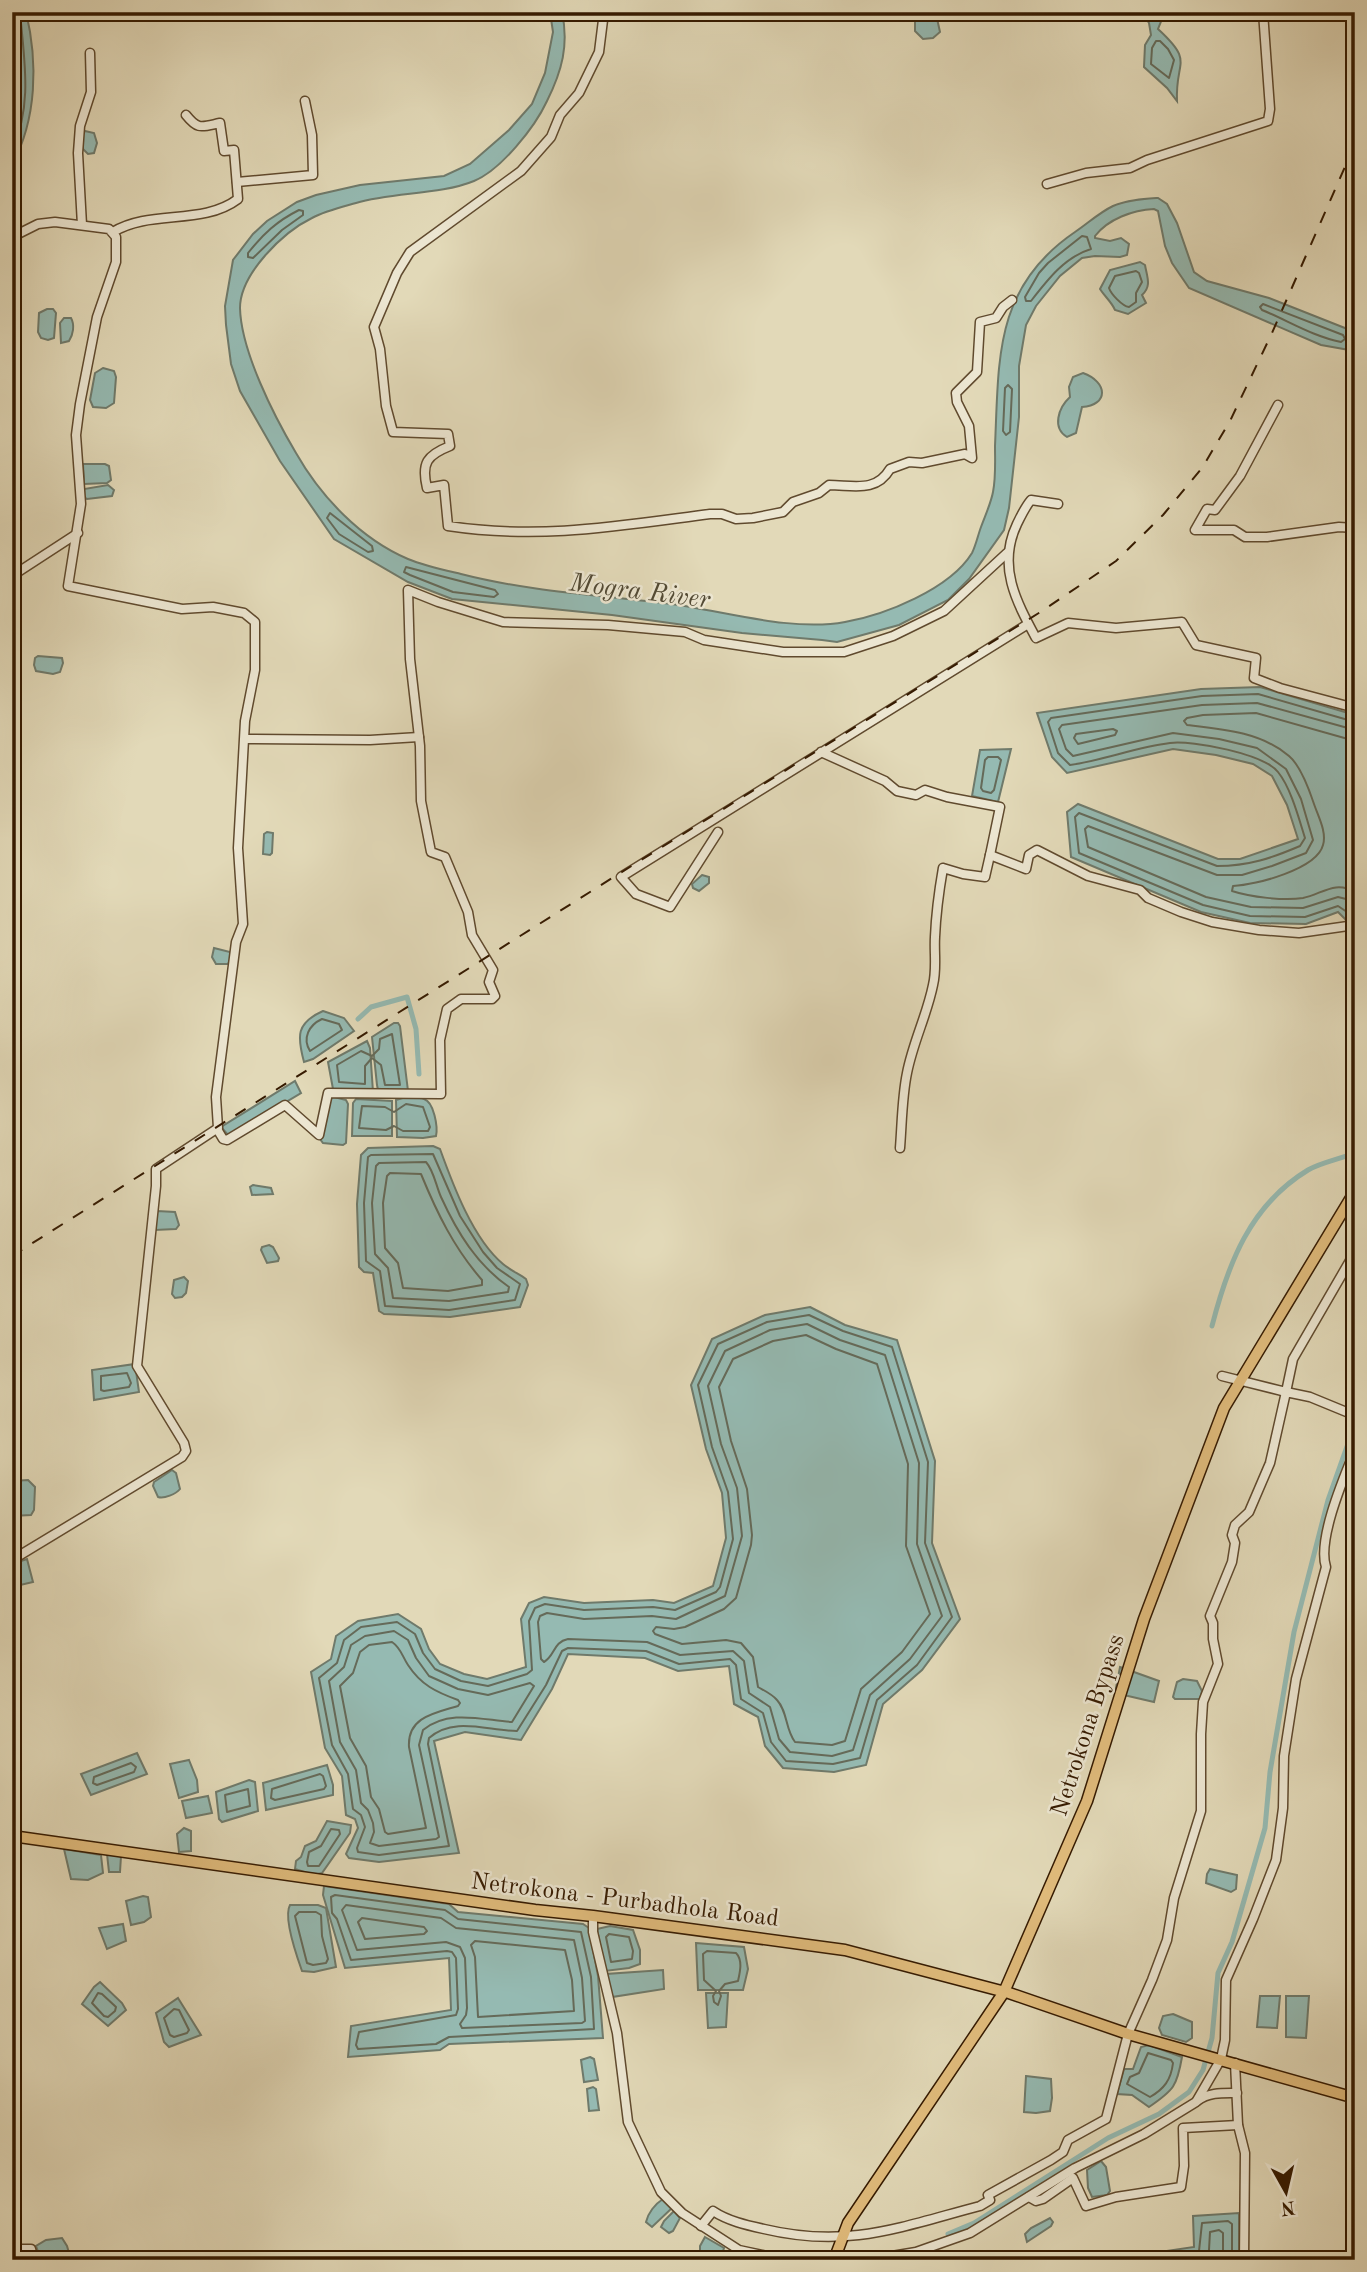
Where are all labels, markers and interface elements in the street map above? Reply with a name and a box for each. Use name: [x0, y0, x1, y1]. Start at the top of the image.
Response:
water label: Mogra River: [567, 570, 712, 614]
street label: Netrokona Bypass: [1048, 1632, 1130, 1820]
street label: Netrokona - Purbadhola Road: [469, 1870, 780, 1932]
north arrow: [1252, 2156, 1322, 2226]
text: N: [1279, 2196, 1297, 2217]

